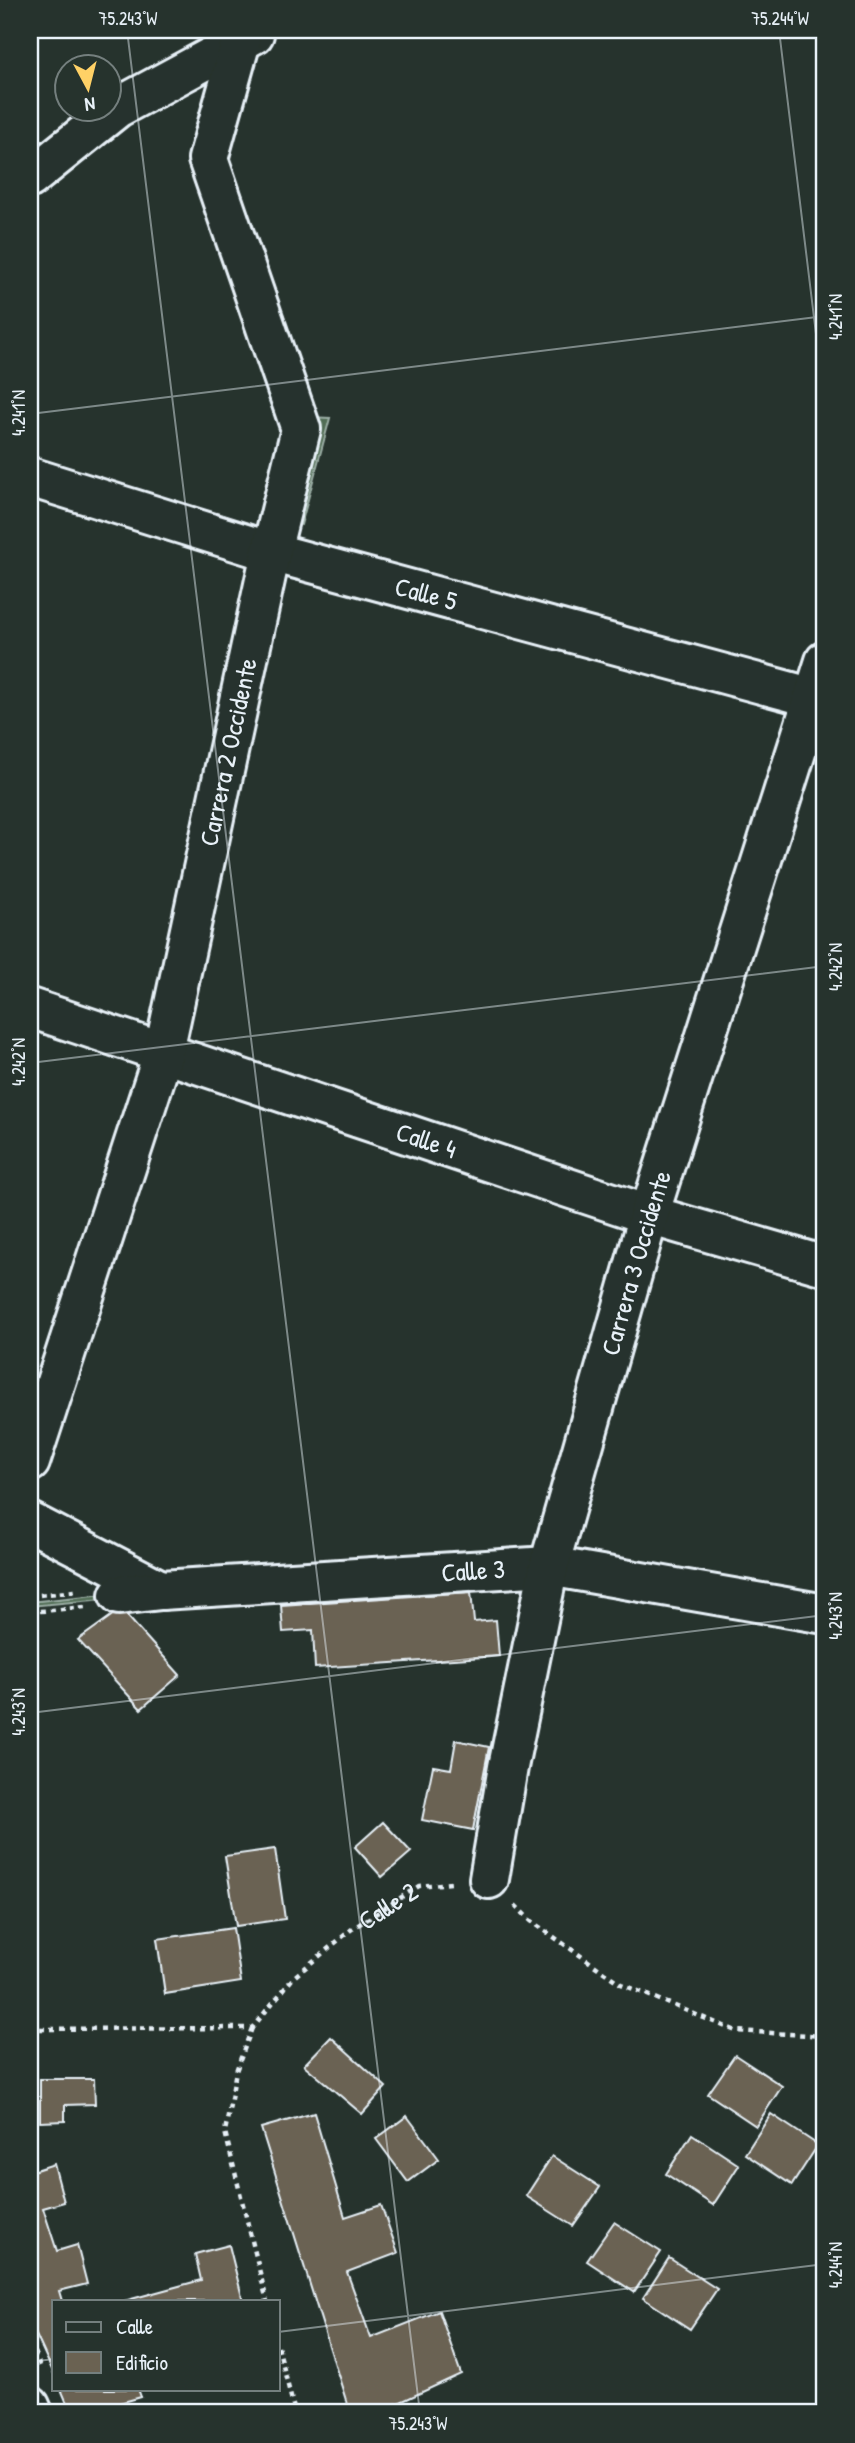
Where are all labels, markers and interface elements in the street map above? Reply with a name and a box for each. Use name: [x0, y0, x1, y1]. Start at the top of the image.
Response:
text: 75.243°W: [99, 6, 157, 31]
text: 75.244°W: [751, 6, 809, 31]
north arrow: [52, 52, 122, 122]
text: N: [83, 91, 97, 118]
text: 4.241°N: [823, 294, 848, 340]
text: 4.241°N: [6, 390, 31, 436]
street label: Calle 5: [391, 568, 461, 618]
street label: Carrera 2 Occidente: [190, 655, 265, 849]
text: 4.242°N: [823, 943, 848, 991]
text: 4.242°N: [6, 1038, 31, 1086]
street label: Calle 4: [392, 1114, 461, 1166]
street label: Carrera 3 Occidente: [592, 1166, 679, 1359]
street label: Calle 3: [440, 1551, 506, 1590]
text: 4.243°N: [823, 1592, 848, 1640]
text: 4.243°N: [6, 1688, 31, 1736]
street label: Calle 2: [351, 1873, 424, 1938]
text: 4.244°N: [823, 2242, 848, 2288]
legend: [52, 2300, 280, 2390]
text: Calle: [116, 2312, 153, 2341]
text: Edificio: [116, 2348, 168, 2377]
text: 75.243°W: [389, 2411, 447, 2436]

